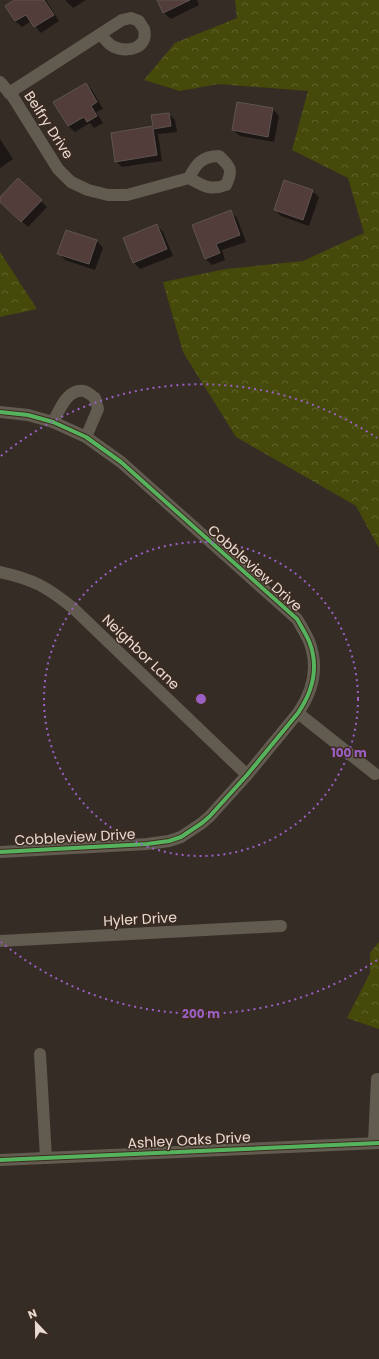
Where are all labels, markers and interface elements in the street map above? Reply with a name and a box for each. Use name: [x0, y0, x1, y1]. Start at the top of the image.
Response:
street label: Belfry Drive: [20, 87, 79, 163]
street label: Cobbleview Drive: [203, 520, 307, 616]
street label: Neighbor Lane: [98, 610, 184, 694]
centre of rings: [194, 692, 208, 706]
text: 100 m: [331, 744, 367, 761]
street label: Cobbleview Drive: [14, 824, 136, 850]
street label: Hyler Drive: [103, 907, 178, 931]
text: 200 m: [182, 1005, 220, 1022]
street label: Ashley Oaks Drive: [127, 1127, 251, 1153]
north arrow: [16, 1303, 56, 1343]
text: N: [25, 1305, 39, 1323]

